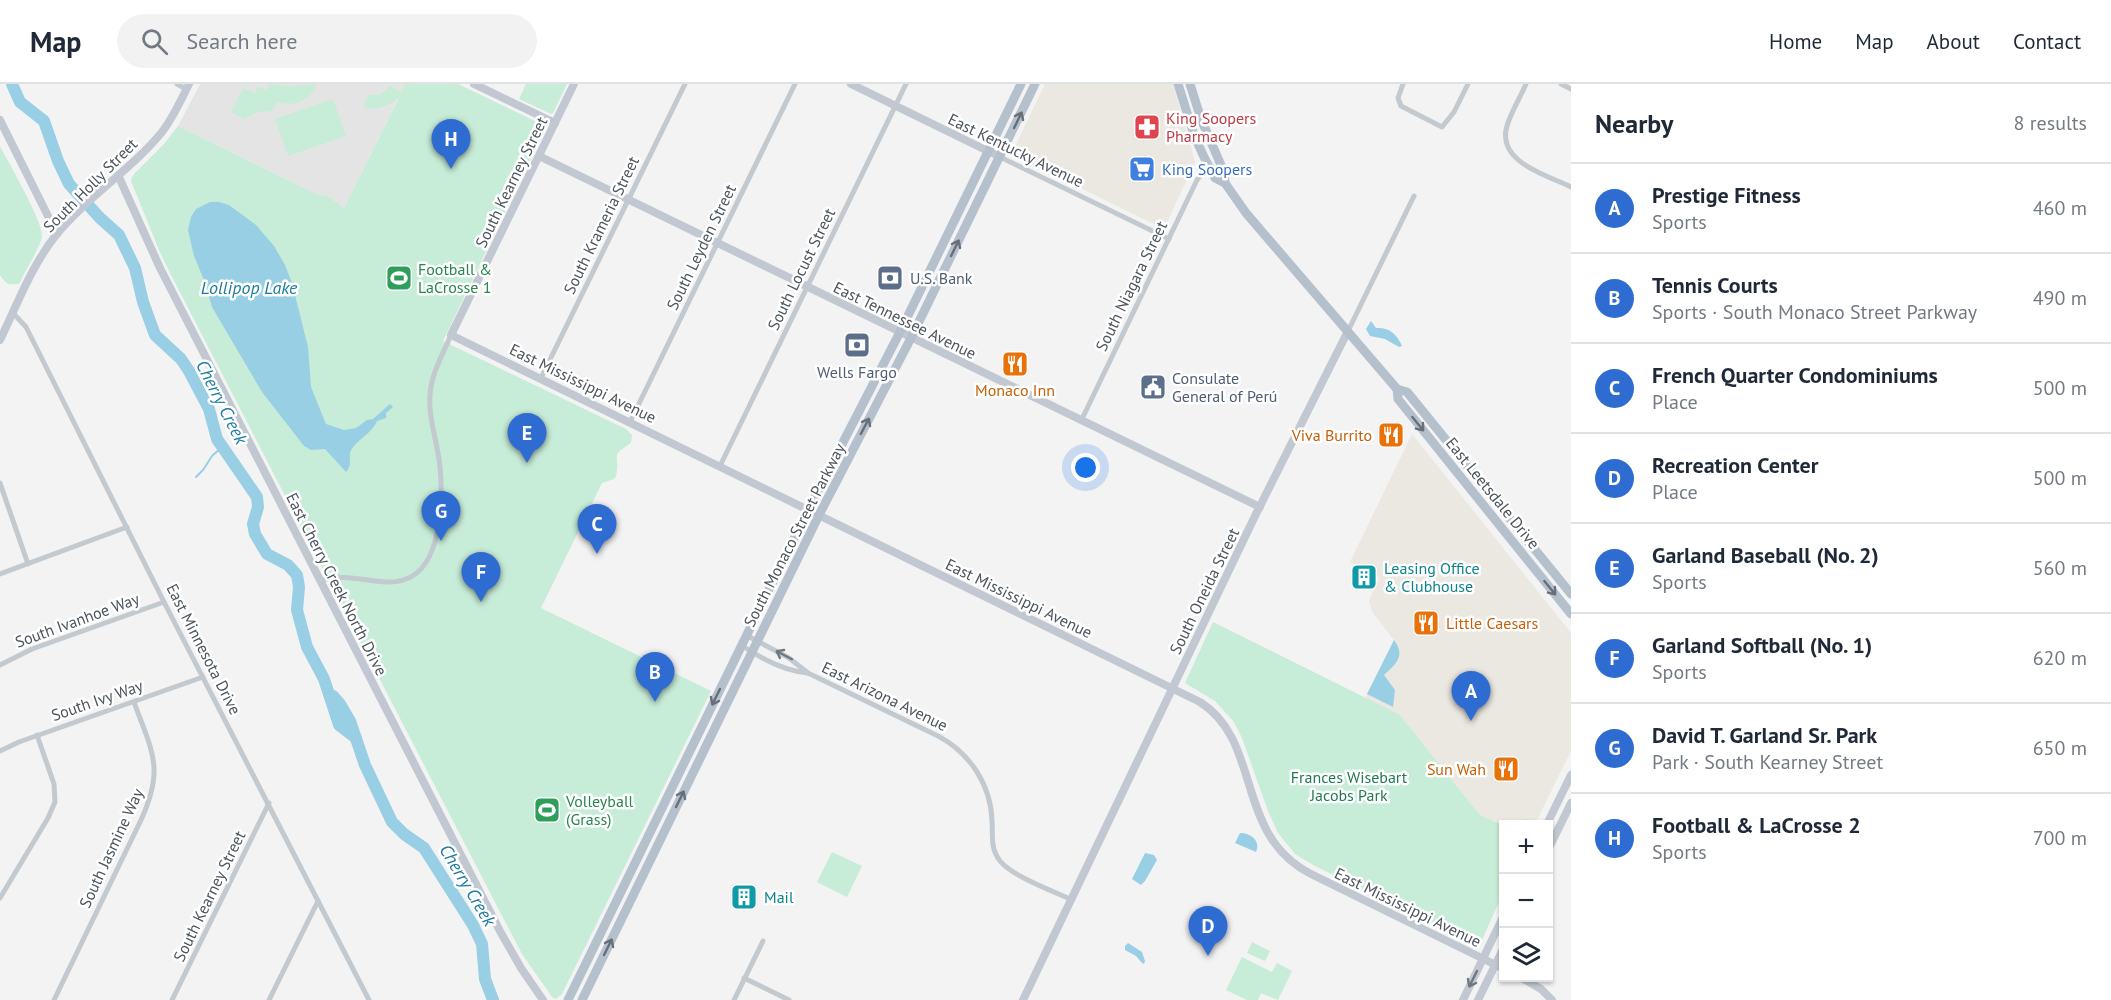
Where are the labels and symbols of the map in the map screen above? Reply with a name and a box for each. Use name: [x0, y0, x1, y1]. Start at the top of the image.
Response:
place label: King Soopers Pharmacy: [1166, 108, 1257, 146]
street label: East Kentucky Avenue: [945, 109, 1087, 191]
one-way arrow: [1012, 112, 1024, 130]
pharmacy icon: King Soopers Pharmacy: [1132, 112, 1162, 142]
street label: South Kearney Street: [471, 113, 552, 251]
pin: H: [432, 120, 470, 169]
street label: South Holly Street: [39, 133, 142, 236]
street label: South Krameria Street: [559, 152, 643, 297]
supermarket icon: King Soopers: [1127, 154, 1157, 184]
place label: King Soopers: [1162, 159, 1253, 179]
street label: South Leyden Street: [662, 180, 740, 313]
street label: South Locust Street: [763, 204, 839, 333]
street label: South Niagara Street: [1091, 217, 1171, 354]
one-way arrow: [950, 239, 962, 257]
place label: Football & LaCrosse 1: [418, 259, 492, 297]
sports icon: Football & LaCrosse 1: [384, 263, 414, 293]
bank icon: U.S. Bank: [875, 263, 905, 293]
place label: U.S. Bank: [910, 268, 973, 288]
water label: Lollipop Lake: [201, 276, 298, 299]
street label: East Tennessee Avenue: [830, 277, 980, 363]
bank icon: Wells Fargo: [842, 330, 872, 360]
street label: East Mississippi Avenue: [506, 339, 660, 427]
restaurant icon: Monaco Inn: [1000, 349, 1030, 379]
water label: Cherry Creek: [191, 356, 253, 449]
place label: Wells Fargo: [817, 362, 897, 382]
place label: Consulate General of Perú: [1172, 368, 1277, 406]
public building icon: Consulate General of Perú: [1138, 372, 1168, 402]
place label: Monaco Inn: [975, 380, 1055, 400]
pin: E: [508, 414, 546, 463]
one-way arrow: [1412, 416, 1425, 432]
one-way arrow: [860, 418, 872, 436]
restaurant icon: Viva Burrito: [1376, 420, 1406, 450]
place label: Viva Burrito: [1291, 425, 1372, 445]
street label: East Leetsdale Drive: [1442, 433, 1544, 553]
street label: South Monaco Street Parkway: [739, 439, 849, 630]
your location: [1071, 453, 1100, 482]
street label: East Cherry Creek North Drive: [282, 489, 392, 679]
pin: G: [422, 492, 460, 541]
pin: C: [578, 504, 616, 554]
street label: South Oneida Street: [1165, 524, 1243, 657]
pin: F: [462, 552, 500, 602]
street label: East Mississippi Avenue: [942, 554, 1096, 642]
place label: Leasing Office & Clubhouse: [1384, 558, 1480, 596]
building icon: Leasing Office & Clubhouse: [1349, 562, 1379, 592]
street label: East Minnesota Drive: [162, 580, 246, 718]
one-way arrow: [1544, 580, 1557, 596]
street label: South Ivanhoe Way: [12, 588, 142, 652]
restaurant icon: Little Caesars: [1411, 608, 1441, 638]
place label: Little Caesars: [1446, 613, 1539, 633]
one-way arrow: [776, 649, 793, 661]
pin: B: [636, 652, 674, 702]
street label: East Arizona Avenue: [819, 657, 951, 735]
pin: A: [1452, 672, 1490, 721]
street label: South Ivy Way: [49, 675, 146, 725]
one-way arrow: [709, 688, 721, 706]
restaurant icon: Sun Wah: [1491, 754, 1521, 784]
place label: Sun Wah: [1427, 759, 1486, 779]
park label: Frances Wisebart Jacobs Park: [1291, 767, 1408, 805]
street label: South Jasmine Way: [75, 785, 148, 911]
place label: Volleyball (Grass): [565, 791, 634, 829]
one-way arrow: [675, 791, 687, 809]
sports icon: Volleyball (Grass): [532, 795, 562, 825]
street label: South Kearney Street: [169, 827, 250, 965]
water label: Cherry Creek: [435, 840, 502, 931]
street label: East Mississippi Avenue: [1331, 863, 1485, 951]
building icon: Mail: [729, 882, 759, 912]
place label: Mail: [764, 887, 794, 907]
pin: D: [1188, 906, 1228, 956]
one-way arrow: [602, 939, 614, 957]
one-way arrow: [1467, 970, 1478, 988]

